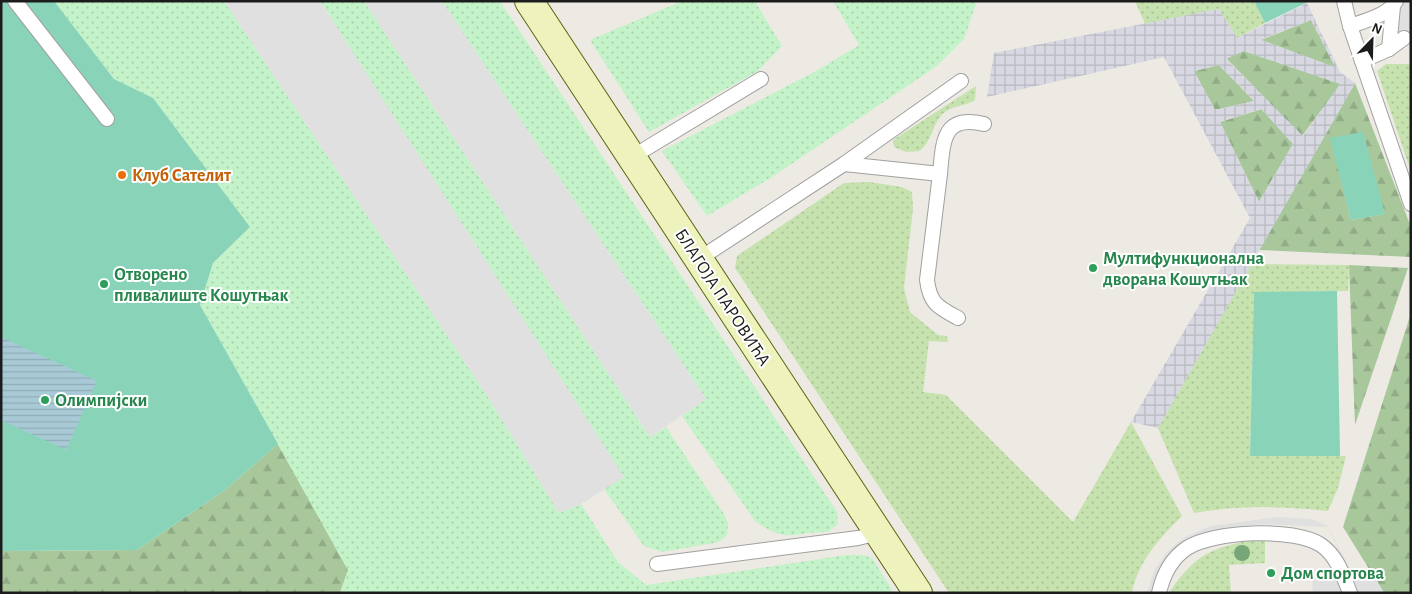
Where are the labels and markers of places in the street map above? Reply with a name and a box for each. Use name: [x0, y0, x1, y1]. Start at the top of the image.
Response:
place label: Клуб Сателит: [132, 167, 232, 185]
marker: Клуб Сателит: [116, 169, 128, 181]
place label: Мултифункционална дворана Кошутњак: [1103, 250, 1265, 289]
marker: Мултифункционална дворана Кошутњак: [1087, 262, 1099, 274]
place label: Отворено пливалиште Кошутњак: [114, 266, 288, 305]
marker: Отворено пливалиште Кошутњак: [98, 278, 110, 290]
place label: Олимпијски: [55, 392, 147, 410]
marker: Олимпијски: [39, 394, 51, 406]
place label: Дом спортова: [1281, 565, 1385, 583]
marker: Дом спортова: [1265, 567, 1277, 579]

